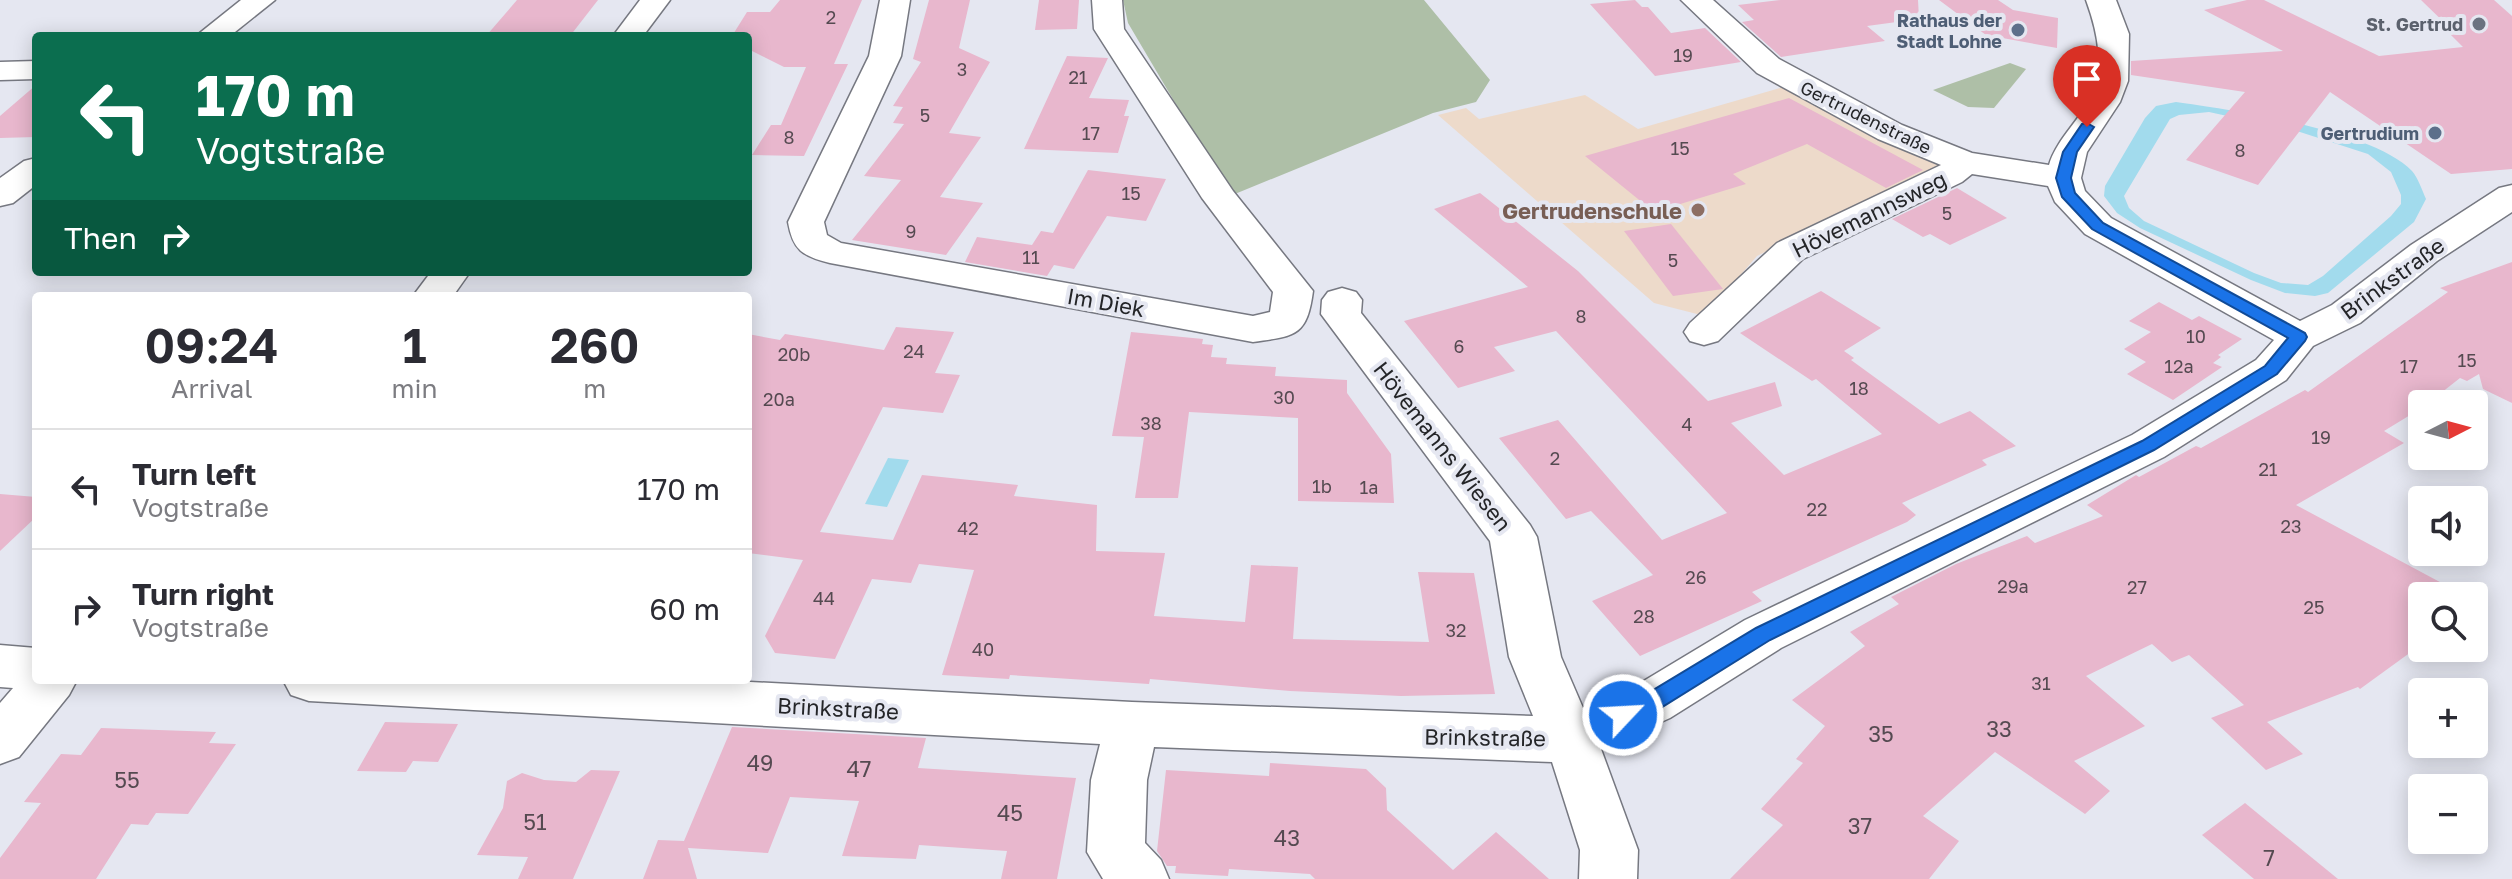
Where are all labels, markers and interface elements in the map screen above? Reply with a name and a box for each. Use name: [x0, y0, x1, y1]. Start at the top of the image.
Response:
house number: 2: [826, 6, 836, 28]
place label: Rathaus der Stadt Lohne: [1896, 9, 2002, 52]
place label: St. Gertrud: [2366, 13, 2463, 35]
marker: St. Gertrud: [2470, 15, 2488, 33]
marker: Rathaus der Stadt Lohne: [2009, 21, 2027, 39]
house number: 19: [1673, 44, 1693, 66]
pin: [2053, 45, 2121, 127]
icon: arrive: [2065, 57, 2109, 101]
house number: 3: [957, 58, 967, 80]
text: 170 m: [196, 61, 355, 128]
icon: left: [64, 64, 168, 168]
house number: 21: [1068, 66, 1088, 88]
street label: Gertrudenstraße: [1797, 76, 1935, 158]
house number: 5: [920, 104, 930, 126]
house number: 17: [1082, 122, 1100, 144]
place label: Gertrudium: [2320, 122, 2419, 144]
marker: Gertrudium: [2426, 124, 2444, 142]
house number: 8: [784, 126, 794, 148]
text: Vogtstraße: [196, 129, 385, 172]
house number: 15: [1670, 137, 1690, 159]
house number: 8: [2235, 139, 2245, 161]
street label: Hövemannsweg: [1787, 165, 1951, 263]
house number: 15: [1121, 182, 1141, 204]
place label: Gertrudenschule: [1502, 197, 1682, 224]
marker: Gertrudenschule: [1689, 201, 1707, 219]
house number: 5: [1942, 202, 1952, 224]
icon: right: [153, 216, 197, 260]
text: Then: [64, 220, 137, 256]
house number: 9: [906, 220, 916, 242]
street label: Brinkstraße: [2335, 231, 2449, 325]
house number: 11: [1022, 246, 1040, 268]
house number: 5: [1668, 249, 1678, 271]
street label: Im Diek: [1065, 282, 1147, 322]
house number: 8: [1576, 305, 1586, 327]
text: 09:24: [145, 316, 279, 374]
text: 1: [402, 316, 427, 374]
text: 260: [550, 316, 639, 374]
house number: 10: [2186, 325, 2206, 347]
house number: 6: [1454, 335, 1464, 357]
house number: 24: [903, 340, 925, 362]
house number: 20b: [778, 343, 810, 365]
house number: 15: [2457, 349, 2477, 371]
house number: 12a: [2164, 355, 2194, 377]
house number: 17: [2400, 355, 2418, 377]
street label: Hövemanns Wiesen: [1368, 356, 1518, 536]
text: Arrival: [171, 373, 252, 404]
text: min: [392, 373, 437, 404]
text: m: [583, 373, 606, 404]
house number: 18: [1849, 377, 1869, 399]
house number: 30: [1273, 386, 1295, 408]
house number: 20a: [763, 388, 795, 410]
north arrow: [2408, 390, 2488, 470]
map controls: [2408, 390, 2488, 854]
house number: 38: [1140, 412, 1162, 434]
house number: 4: [1682, 413, 1693, 435]
house number: 19: [2311, 426, 2331, 448]
house number: 2: [1550, 447, 1560, 469]
text: Turn left: [132, 456, 257, 492]
house number: 21: [2258, 458, 2278, 480]
icon: left: [64, 467, 108, 511]
text: 170 m: [637, 471, 720, 507]
house number: 1b: [1312, 475, 1332, 497]
house number: 1a: [1360, 476, 1378, 498]
button: sound: [2408, 486, 2488, 566]
text: Vogtstraße: [132, 492, 269, 523]
house number: 22: [1807, 498, 1827, 520]
house number: 23: [2281, 515, 2301, 537]
house number: 42: [957, 517, 979, 539]
house number: 26: [1685, 566, 1707, 588]
house number: 29a: [1997, 575, 2029, 597]
text: Turn right: [132, 576, 274, 612]
house number: 27: [2127, 576, 2147, 598]
button: search: [2408, 582, 2488, 662]
icon: right: [64, 587, 108, 631]
house number: 44: [813, 587, 835, 609]
text: 60 m: [649, 591, 720, 627]
house number: 25: [2304, 596, 2324, 618]
house number: 28: [1633, 605, 1655, 627]
text: Vogtstraße: [132, 612, 269, 643]
house number: 32: [1446, 619, 1466, 641]
house number: 40: [972, 638, 994, 660]
house number: 31: [2031, 672, 2051, 694]
position arrow: [1581, 673, 1665, 757]
button: +: [2408, 678, 2488, 758]
street label: Brinkstraße: [776, 691, 900, 725]
house number: 33: [1986, 715, 2012, 742]
house number: 35: [1868, 720, 1894, 747]
street label: Brinkstraße: [1424, 722, 1546, 752]
house number: 49: [747, 749, 773, 776]
house number: 47: [846, 755, 872, 782]
house number: 55: [114, 766, 140, 793]
button: −: [2408, 774, 2488, 854]
house number: 45: [997, 799, 1023, 826]
house number: 51: [523, 808, 547, 835]
house number: 37: [1848, 812, 1872, 839]
house number: 43: [1274, 824, 1300, 851]
house number: 7: [2263, 844, 2275, 871]

